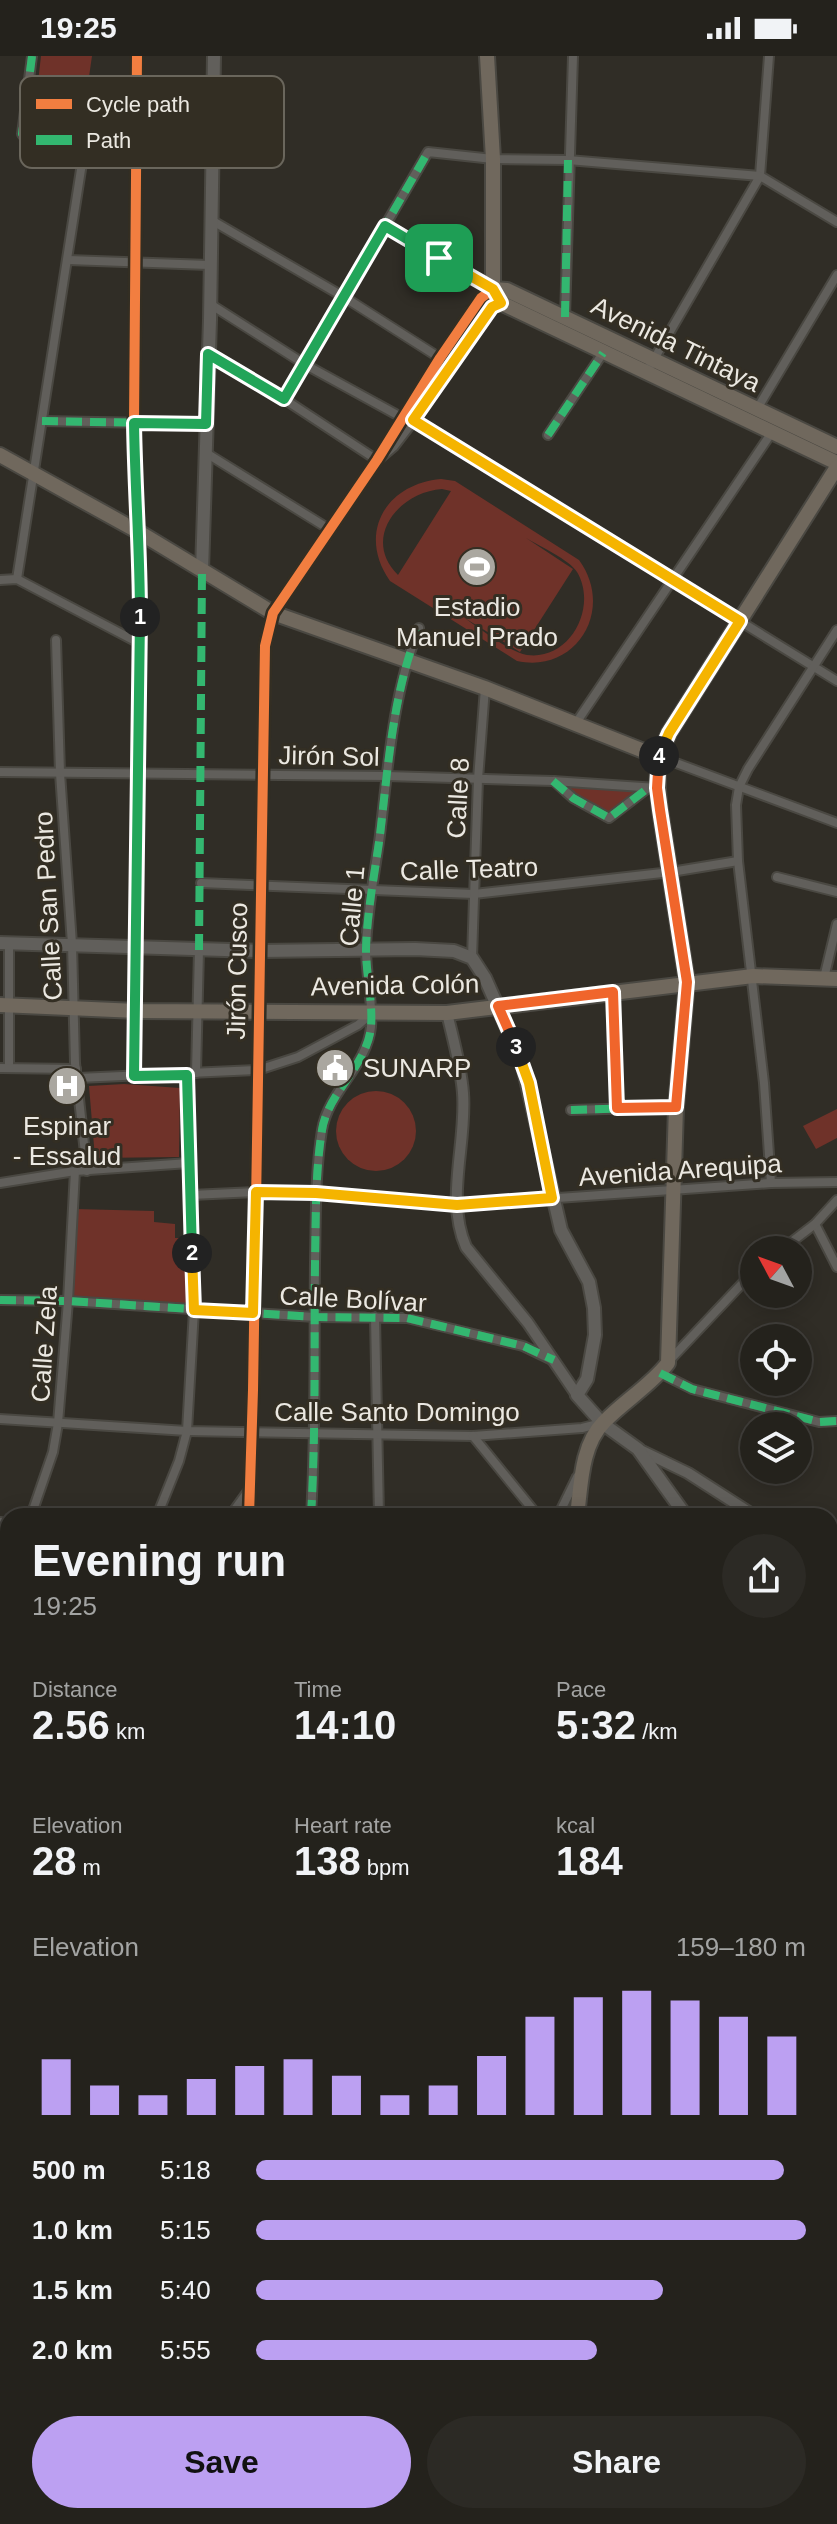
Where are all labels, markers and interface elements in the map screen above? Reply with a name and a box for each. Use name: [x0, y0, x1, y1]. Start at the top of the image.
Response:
text: 19:25: [40, 11, 117, 44]
legend: [20, 76, 284, 168]
text: Cycle path: [86, 92, 190, 117]
text: Path: [86, 128, 131, 153]
pin: [405, 224, 473, 292]
icon: arrive: [417, 236, 461, 280]
street label: Avenida Tintaya: [586, 290, 766, 398]
sports icon: Estadio Manuel Prado: [456, 546, 498, 588]
place label: Estadio Manuel Prado: [396, 592, 558, 652]
pin: 1: [120, 597, 160, 637]
text: 1: [134, 604, 146, 629]
pin: 4: [639, 736, 679, 776]
street label: Jirón Sol: [278, 740, 380, 772]
text: 4: [653, 743, 665, 768]
street label: Calle 8: [441, 757, 475, 839]
street label: Calle San Pedro: [28, 811, 68, 1001]
street label: Calle Teatro: [399, 852, 539, 886]
street label: Calle 1: [334, 864, 370, 948]
street label: Jirón Cusco: [221, 902, 253, 1040]
street label: Avenida Colón: [310, 969, 480, 1001]
pin: 3: [496, 1027, 536, 1067]
text: 3: [510, 1034, 522, 1059]
public building icon: SUNARP: [314, 1047, 356, 1089]
place label: SUNARP: [363, 1053, 471, 1083]
hospital icon: Espinar - Essalud: [46, 1065, 88, 1107]
place label: Espinar - Essalud: [13, 1111, 121, 1171]
street label: Avenida Arequipa: [578, 1148, 783, 1192]
pin: 2: [172, 1233, 212, 1273]
north arrow: [740, 1236, 812, 1308]
map controls: [740, 1236, 812, 1484]
text: 2: [186, 1240, 198, 1265]
street label: Calle Bolívar: [279, 1280, 428, 1318]
street label: Calle Zela: [25, 1284, 63, 1403]
button: locate: [740, 1324, 812, 1396]
street label: Calle Santo Domingo: [274, 1397, 520, 1427]
button: layers: [740, 1412, 812, 1484]
button: share: [722, 1534, 806, 1618]
text: Evening run: [32, 1536, 286, 1585]
text: 19:25: [32, 1591, 97, 1621]
text: Distance: [32, 1677, 118, 1702]
text: Time: [294, 1677, 342, 1702]
text: Pace: [556, 1677, 606, 1702]
text: 2.56: [32, 1703, 110, 1747]
text: 14:10: [294, 1703, 396, 1747]
text: 5:32: [556, 1703, 636, 1747]
text: km: [110, 1719, 145, 1744]
text: /km: [636, 1719, 678, 1744]
text: Elevation: [32, 1813, 123, 1838]
text: Heart rate: [294, 1813, 392, 1838]
text: kcal: [556, 1813, 595, 1838]
text: 28: [32, 1839, 77, 1883]
text: 138: [294, 1839, 361, 1883]
text: 184: [556, 1839, 623, 1883]
text: m: [77, 1855, 101, 1880]
text: bpm: [361, 1855, 410, 1880]
text: Elevation: [32, 1932, 139, 1962]
text: 159–180 m: [676, 1932, 806, 1962]
text: 500 m: [32, 2155, 106, 2185]
text: 5:18: [160, 2155, 211, 2185]
text: 1.0 km: [32, 2215, 113, 2245]
text: 5:15: [160, 2215, 211, 2245]
text: 1.5 km: [32, 2275, 113, 2305]
text: 5:40: [160, 2275, 211, 2305]
text: 2.0 km: [32, 2335, 113, 2365]
text: 5:55: [160, 2335, 211, 2365]
button: Save: [32, 2416, 411, 2508]
button: Share: [427, 2416, 806, 2508]

